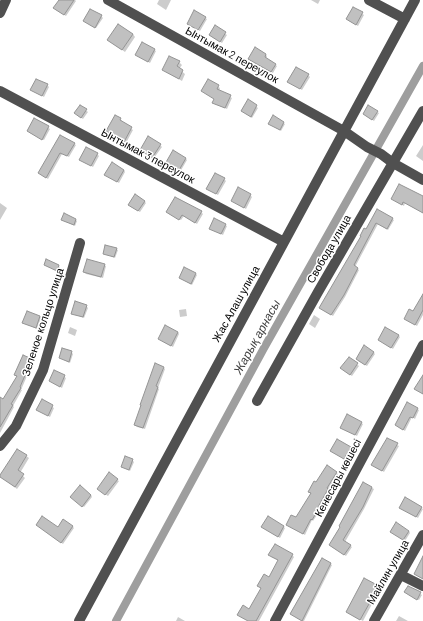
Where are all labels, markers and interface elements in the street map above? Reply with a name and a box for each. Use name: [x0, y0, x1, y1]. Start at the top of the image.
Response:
street label: Ынтымак 2 переулок: [183, 24, 281, 86]
street label: Ынтымак 3 переулок: [99, 126, 197, 186]
street label: Свобода улица: [304, 212, 354, 286]
street label: Жас Алаш улица: [210, 264, 262, 344]
street label: Зеленое кольцо улица: [19, 266, 67, 378]
water label: Жарық арнасы: [231, 297, 283, 377]
street label: Кенесары көшесі: [312, 437, 364, 519]
street label: Майлин улица: [364, 537, 412, 607]

